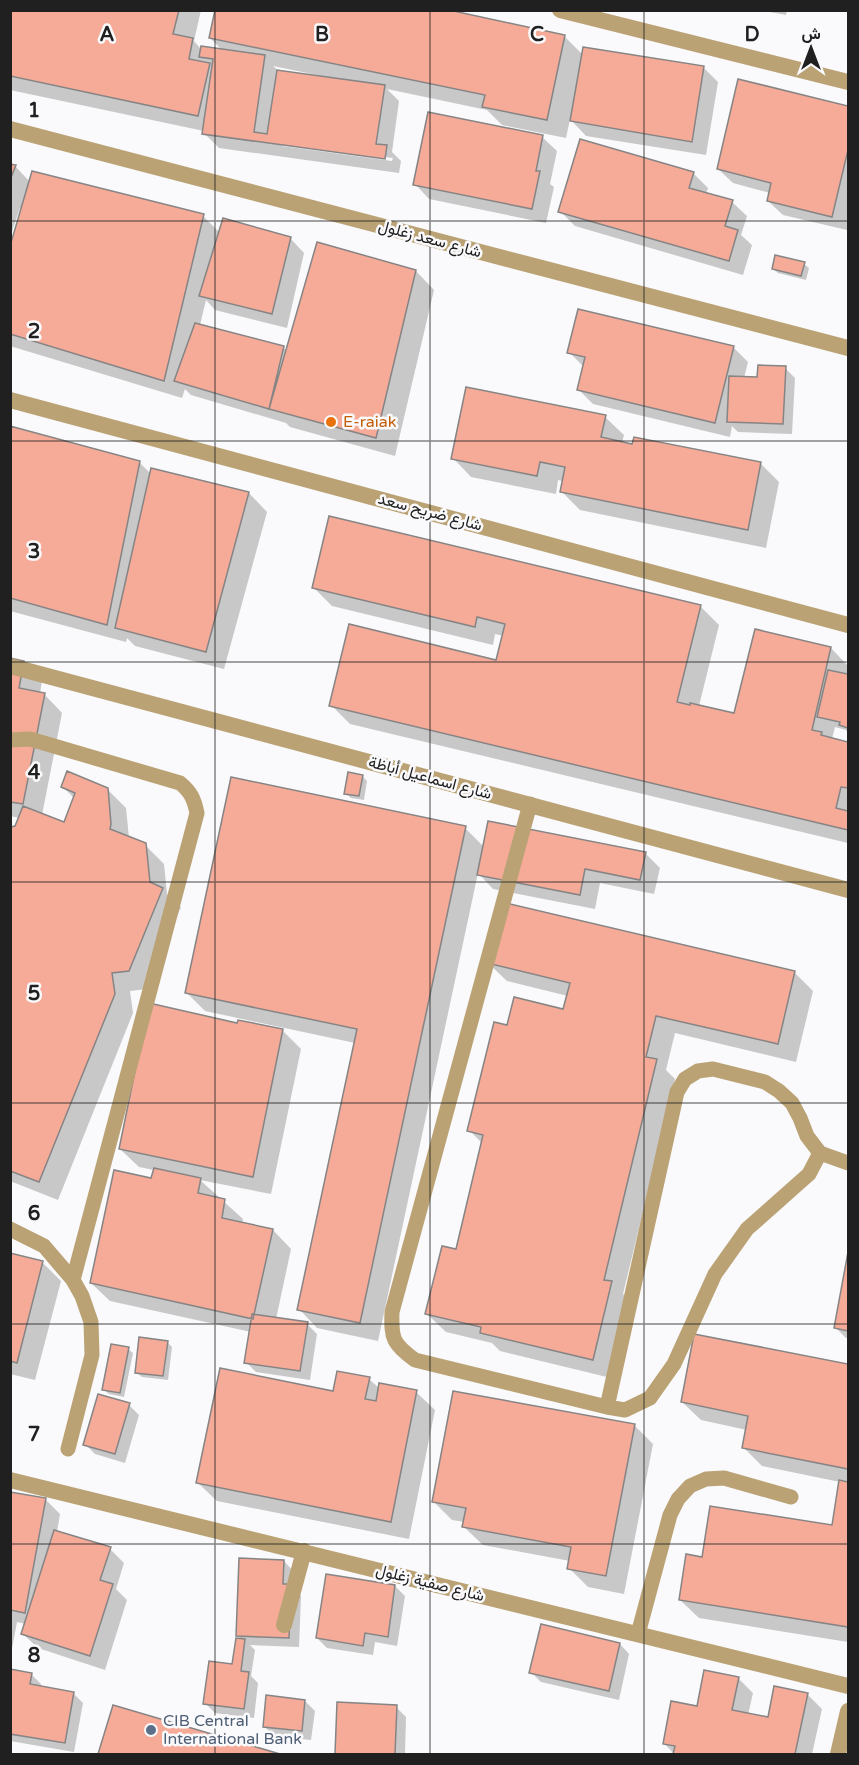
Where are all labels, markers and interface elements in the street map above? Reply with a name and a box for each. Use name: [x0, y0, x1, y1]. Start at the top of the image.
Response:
north arrow: [781, 18, 841, 78]
text: A: [100, 23, 115, 47]
text: B: [315, 23, 329, 47]
text: C: [530, 23, 544, 47]
text: D: [744, 23, 760, 47]
text: ش: [801, 24, 821, 44]
text: 1: [28, 99, 40, 123]
street label: شارع سعد زغلول: [376, 216, 484, 263]
text: 2: [28, 320, 40, 344]
place label: E-raiak: [343, 412, 397, 432]
marker: E-raiak: [324, 415, 338, 429]
street label: شارع ضريح سعد: [375, 488, 484, 536]
text: 3: [28, 540, 40, 564]
street label: شارع اسماعيل أباظة: [366, 752, 494, 805]
text: 4: [28, 761, 41, 785]
text: 5: [28, 982, 40, 1006]
text: 6: [28, 1202, 40, 1226]
text: 7: [28, 1423, 40, 1447]
street label: شارع صفية زغلول: [374, 1560, 486, 1607]
text: 8: [28, 1644, 40, 1668]
place label: CIB Central International Bank: [163, 1711, 302, 1749]
marker: CIB Central International Bank: [144, 1723, 158, 1737]

